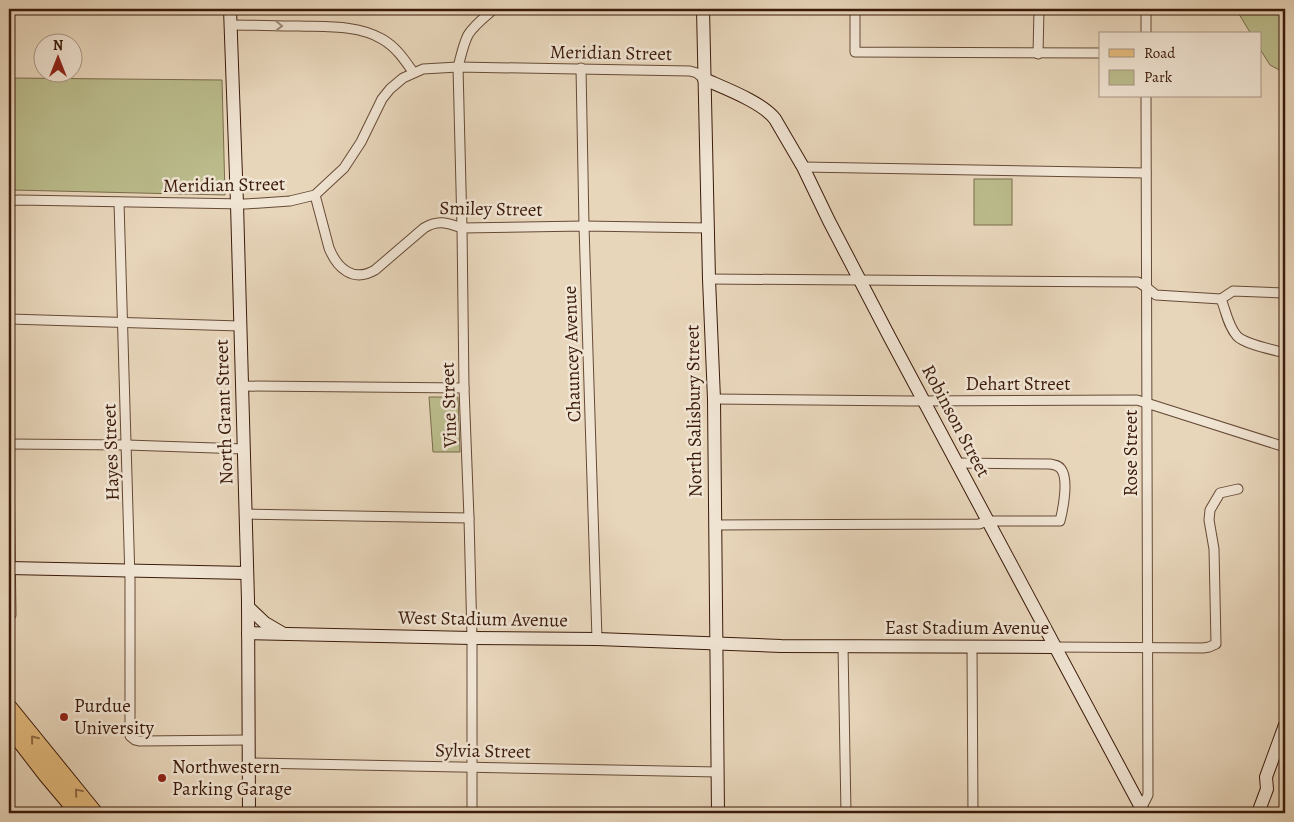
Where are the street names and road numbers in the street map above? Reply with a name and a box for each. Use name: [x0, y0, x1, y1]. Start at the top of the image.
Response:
street label: Meridian Street: [550, 39, 672, 67]
street label: Meridian Street: [163, 171, 285, 199]
street label: Smiley Street: [439, 195, 543, 223]
street label: Chauncey Avenue: [557, 285, 587, 423]
street label: North Salisbury Street: [679, 324, 709, 498]
street label: North Grant Street: [208, 339, 240, 485]
street label: Robinson Street: [915, 360, 997, 482]
street label: Vine Street: [435, 362, 464, 449]
street label: Dehart Street: [966, 371, 1070, 397]
street label: Hayes Street: [96, 403, 126, 501]
street label: Rose Street: [1118, 409, 1144, 497]
street label: West Stadium Avenue: [397, 605, 568, 633]
street label: East Stadium Avenue: [885, 615, 1049, 641]
street label: Sylvia Street: [435, 737, 531, 765]

